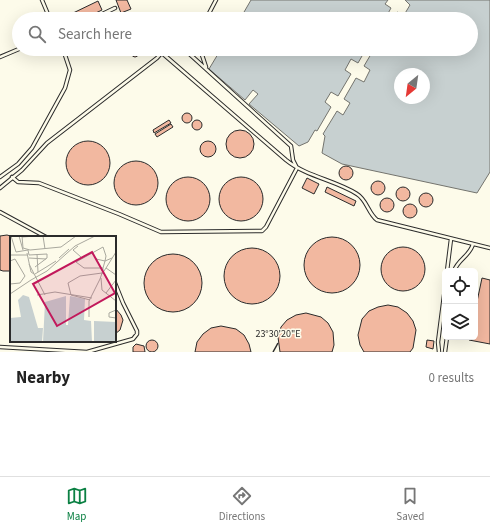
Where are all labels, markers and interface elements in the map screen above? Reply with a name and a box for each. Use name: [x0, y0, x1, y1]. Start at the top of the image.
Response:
search box: [12, 12, 478, 56]
icon: search: [26, 23, 48, 45]
text: Search here: [58, 24, 132, 45]
north arrow: [394, 68, 430, 104]
inset map: [10, 236, 116, 342]
map controls: [442, 268, 478, 340]
button: locate: [442, 268, 478, 304]
button: layers: [442, 304, 478, 340]
text: 23°30'20"E: [255, 327, 301, 341]
text: Nearby: [16, 366, 70, 390]
text: 0 results: [429, 369, 474, 387]
tab: Map: [66, 485, 88, 524]
tab: Directions: [219, 485, 265, 524]
tab: Saved: [396, 485, 424, 524]

